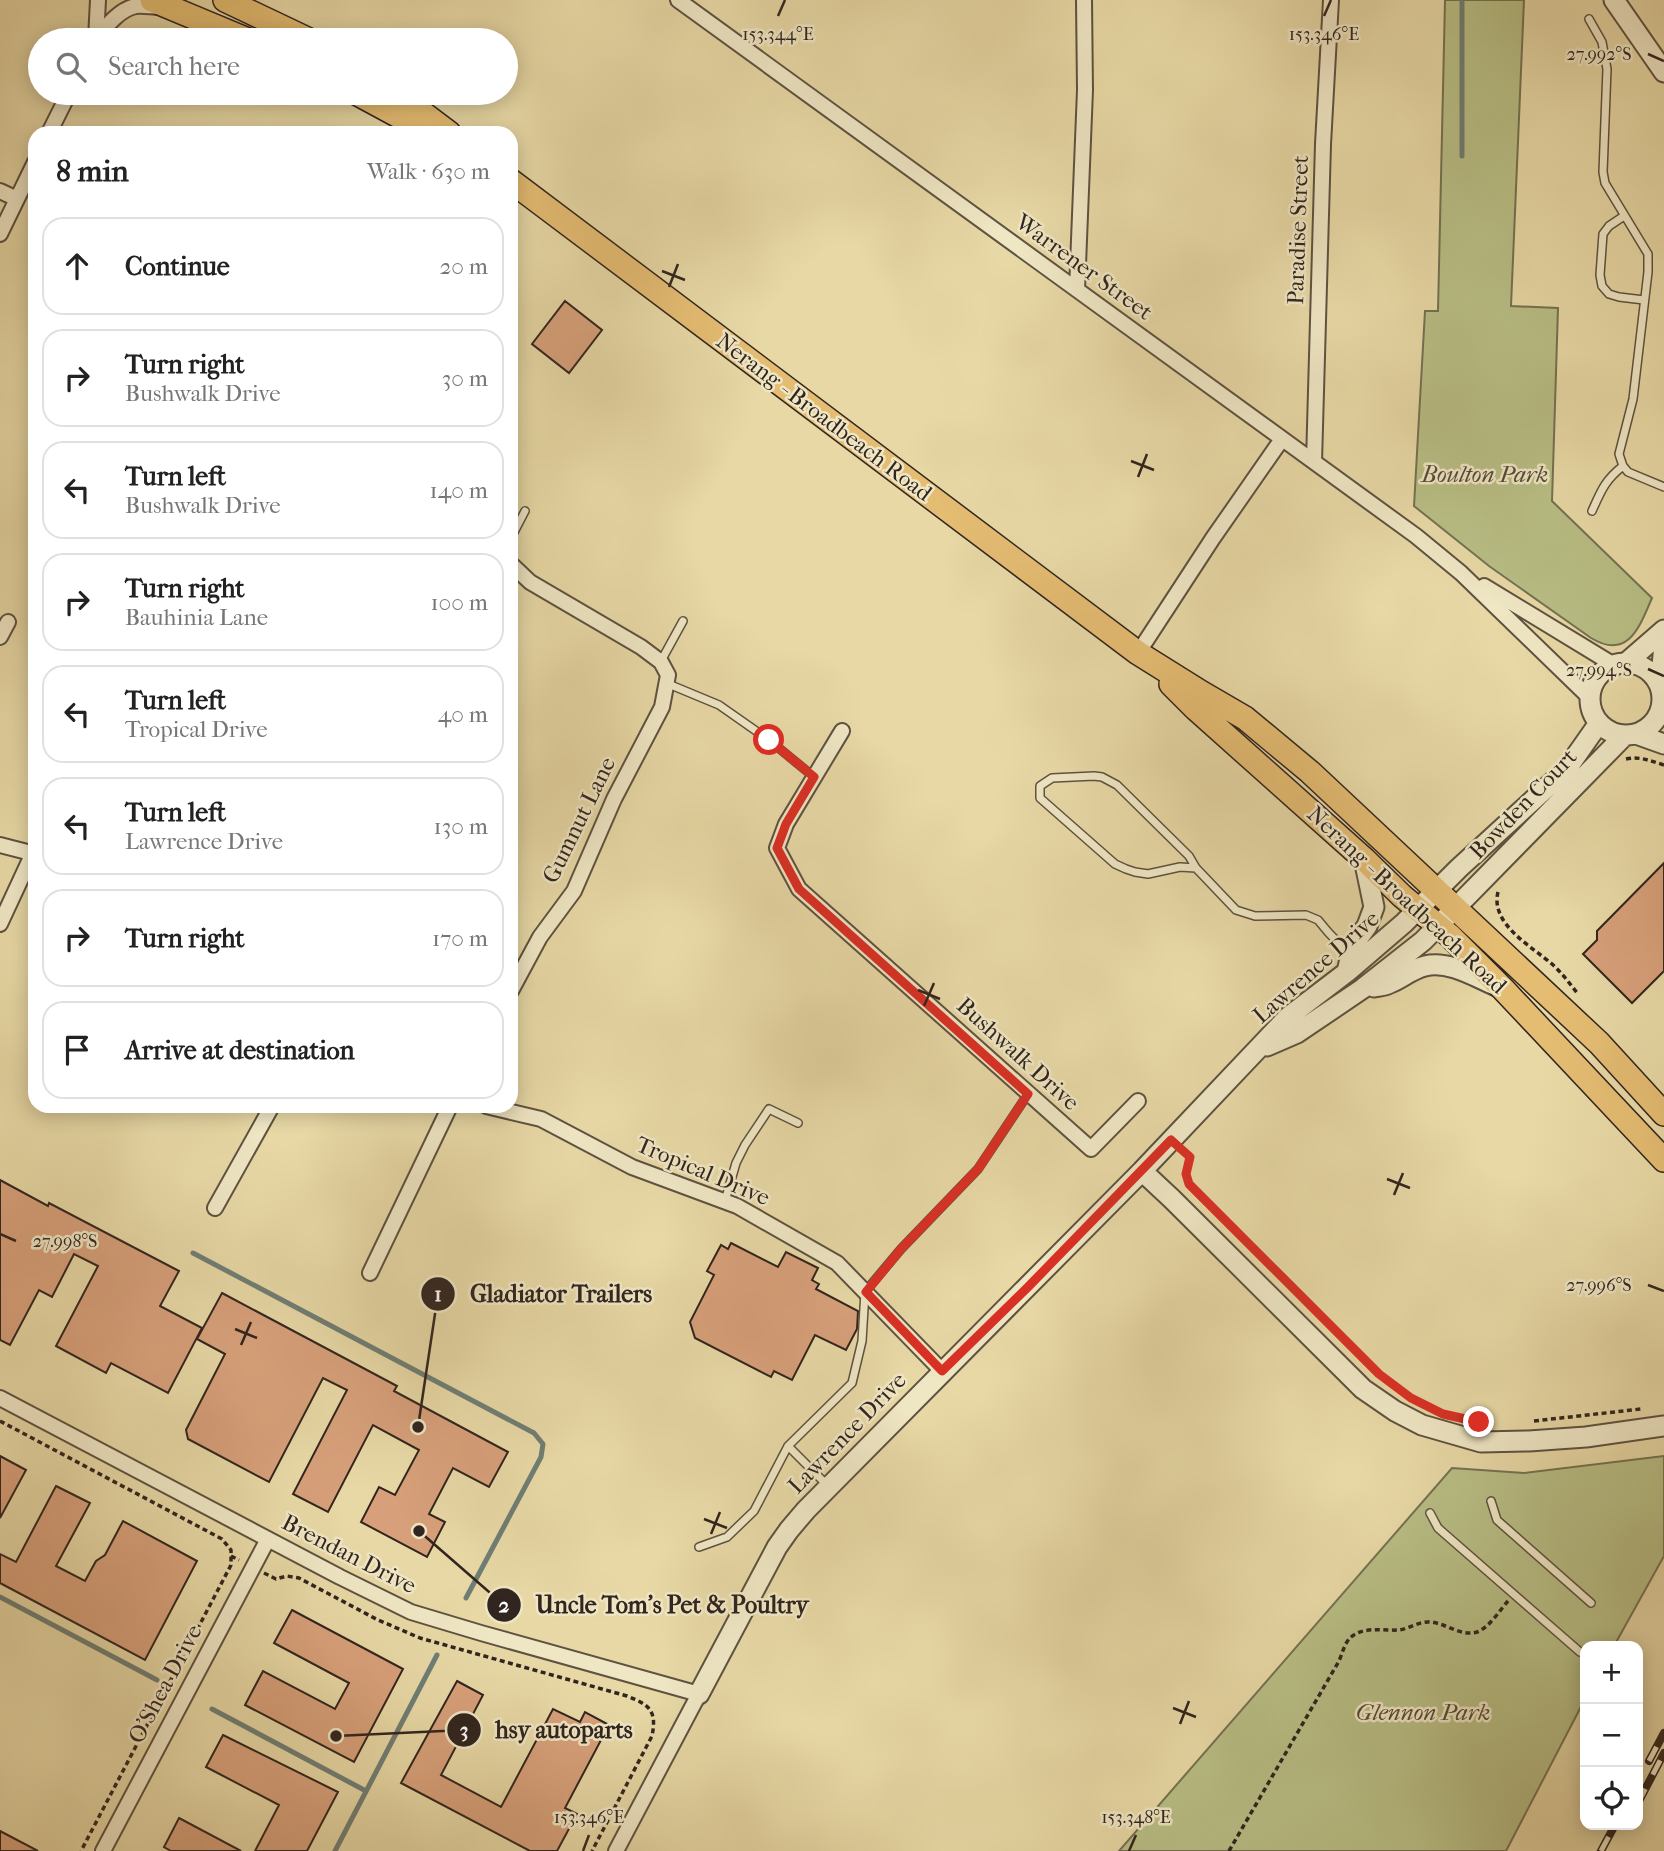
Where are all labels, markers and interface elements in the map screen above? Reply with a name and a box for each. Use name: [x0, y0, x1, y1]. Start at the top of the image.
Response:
text: 153.344°E: [742, 24, 814, 45]
text: 153.346°E: [1289, 24, 1359, 45]
search box: [28, 28, 518, 105]
text: 27.992°S: [1567, 44, 1631, 65]
icon: search: [52, 48, 90, 86]
text: Search here: [108, 51, 240, 82]
text: 8 min: [56, 154, 129, 189]
street label: Paradise Street: [1282, 155, 1314, 305]
text: Walk · 630 m: [367, 158, 490, 185]
street label: Warrener Street: [1010, 208, 1158, 326]
icon: ahead: [58, 247, 96, 285]
text: Continue: [125, 251, 230, 282]
text: 20 m: [439, 253, 488, 280]
street label: Nerang - Broadbeach Road: [711, 327, 937, 507]
text: Turn right: [125, 349, 245, 380]
icon: right: [58, 359, 96, 397]
text: 30 m: [442, 365, 488, 392]
text: Bushwalk Drive: [125, 380, 281, 407]
text: Turn left: [125, 461, 226, 492]
park label: Boulton Park: [1420, 461, 1548, 488]
icon: left: [58, 471, 96, 509]
text: 140 m: [429, 477, 488, 504]
text: Bushwalk Drive: [125, 492, 281, 519]
text: Turn right: [125, 573, 245, 604]
icon: right: [58, 583, 96, 621]
text: 100 m: [430, 589, 488, 616]
text: Bauhinia Lane: [125, 604, 268, 631]
text: 27.994°S: [1566, 660, 1632, 681]
text: Turn left: [125, 685, 226, 716]
icon: left: [58, 695, 96, 733]
text: 40 m: [438, 701, 488, 728]
text: Tropical Drive: [125, 716, 268, 743]
route start: [753, 724, 784, 755]
street label: Bowden Court: [1464, 743, 1582, 865]
street label: Gumnut Lane: [537, 753, 621, 887]
text: Turn left: [125, 797, 226, 828]
street label: Nerang - Broadbeach Road: [1302, 800, 1513, 1000]
icon: left: [58, 807, 96, 845]
text: 130 m: [434, 813, 488, 840]
text: Lawrence Drive: [125, 828, 283, 855]
street label: Lawrence Drive: [1247, 905, 1385, 1029]
icon: right: [58, 919, 96, 957]
text: Turn right: [125, 923, 245, 954]
text: 170 m: [432, 925, 488, 952]
street label: Bushwalk Drive: [951, 992, 1085, 1116]
icon: arrive: [58, 1031, 96, 1069]
text: Arrive at destination: [125, 1035, 355, 1066]
street label: Tropical Drive: [632, 1131, 774, 1211]
text: 27.998°S: [33, 1231, 97, 1252]
callout: Gladiator Trailers: [421, 1271, 666, 1316]
text: 27.996°S: [1566, 1275, 1632, 1296]
text: Gladiator Trailers: [470, 1280, 652, 1308]
text: 1: [434, 1282, 442, 1306]
street label: Lawrence Drive: [782, 1367, 912, 1499]
route end: [1463, 1406, 1494, 1437]
street label: Brendan Drive: [277, 1509, 421, 1599]
callout: Uncle Tom's Pet & Poultry: [487, 1582, 823, 1627]
text: Uncle Tom's Pet & Poultry: [534, 1591, 810, 1619]
text: 2: [499, 1593, 510, 1617]
street label: O'Shea Drive: [122, 1620, 208, 1748]
map controls: [1580, 1641, 1643, 1830]
button: +: [1580, 1641, 1643, 1704]
park label: Glennon Park: [1356, 1699, 1490, 1726]
button: −: [1580, 1704, 1643, 1767]
callout: hsy autoparts: [447, 1707, 647, 1752]
text: hsy autoparts: [494, 1716, 633, 1744]
text: 3: [460, 1718, 468, 1742]
button: locate: [1580, 1767, 1643, 1830]
text: 153.346°E: [554, 1807, 624, 1828]
text: 153.348°E: [1101, 1807, 1171, 1828]

